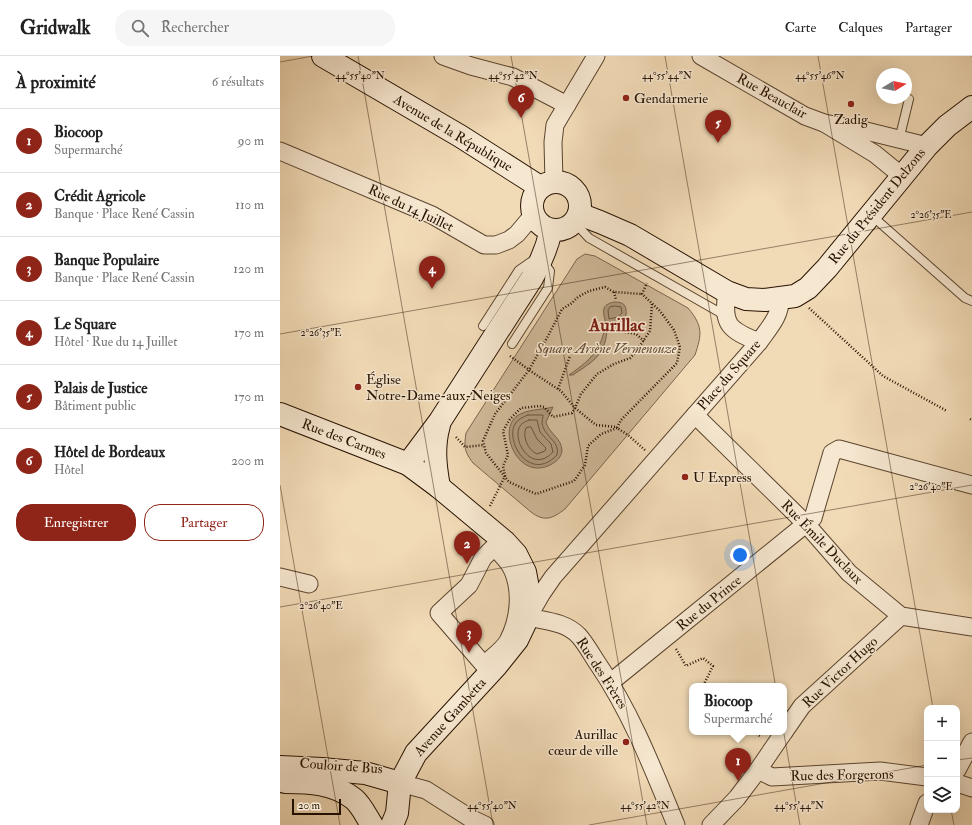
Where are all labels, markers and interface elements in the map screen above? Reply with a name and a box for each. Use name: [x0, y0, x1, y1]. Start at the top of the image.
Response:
search box: [115, 10, 395, 46]
text: Gridwalk: [20, 16, 91, 40]
icon: search: [129, 17, 151, 39]
text: Rechercher: [161, 18, 229, 37]
text: Carte: [785, 19, 816, 36]
text: Calques: [838, 19, 883, 36]
text: Partager: [905, 19, 952, 36]
north arrow: [876, 68, 912, 104]
text: 44°55'40"N: [335, 70, 385, 82]
text: 44°55'42"N: [488, 70, 538, 82]
text: 44°55'44"N: [642, 70, 692, 82]
street label: Rue Beauclair: [734, 70, 811, 123]
text: 44°55'46"N: [795, 70, 845, 82]
text: À proximité: [16, 72, 96, 93]
text: 6 résultats: [212, 74, 264, 90]
pin: 6: [508, 85, 534, 118]
street label: Avenue de la République: [389, 90, 516, 176]
place label: Gendarmerie: [634, 90, 708, 107]
marker: Gendarmerie: [621, 93, 631, 103]
marker: Zadig: [846, 99, 856, 109]
pin: 5: [705, 110, 731, 143]
place label: Zadig: [834, 111, 869, 128]
text: Biocoop: [54, 123, 103, 142]
text: 1: [27, 133, 31, 149]
text: 90 m: [238, 133, 264, 149]
text: Supermarché: [54, 142, 122, 158]
street label: Rue du Président Delzons: [825, 144, 929, 267]
street label: Rue du 14 Juillet: [366, 181, 457, 235]
text: Crédit Agricole: [54, 187, 146, 206]
text: 2: [26, 197, 32, 213]
text: 110 m: [235, 197, 264, 213]
text: Banque · Place René Cassin: [54, 206, 195, 222]
text: 2°26'35"E: [910, 209, 952, 221]
text: Banque Populaire: [54, 251, 159, 270]
pin: 4: [419, 256, 445, 289]
text: 3: [27, 261, 32, 277]
text: 120 m: [233, 261, 264, 277]
text: Banque · Place René Cassin: [54, 270, 195, 286]
district label: Aurillac: [588, 314, 646, 337]
text: Le Square: [54, 315, 116, 334]
text: 4: [25, 325, 33, 341]
text: 170 m: [234, 325, 264, 341]
text: 2°26'35"E: [300, 327, 342, 339]
text: Hôtel · Rue du 14 Juillet: [54, 334, 178, 350]
street label: Place du Square: [694, 336, 764, 414]
park label: Square Arsène Vermenouze: [535, 340, 677, 357]
place label: Église Notre-Dame-aux-Neiges: [366, 371, 511, 404]
text: Palais de Justice: [54, 379, 147, 398]
marker: Église Notre-Dame-aux-Neiges: [353, 382, 363, 392]
text: 5: [26, 389, 32, 405]
text: 170 m: [234, 389, 264, 405]
text: Bâtiment public: [54, 398, 136, 414]
street label: Rue des Carmes: [299, 415, 389, 463]
text: Hôtel de Bordeaux: [54, 443, 165, 462]
text: 6: [26, 453, 32, 469]
text: 200 m: [231, 453, 264, 469]
text: Hôtel: [54, 462, 84, 478]
place label: U Express: [693, 469, 752, 487]
marker: U Express: [680, 472, 690, 482]
text: 2°26'40"E: [909, 481, 953, 493]
street label: Rue Émile Duclaux: [778, 497, 867, 588]
button: Enregistrer: [16, 504, 136, 541]
button: Partager: [144, 504, 264, 541]
pin: 2: [454, 531, 480, 564]
your location: [730, 545, 750, 565]
street label: Rue du Prince: [673, 572, 745, 634]
text: 2°26'40"E: [299, 600, 343, 612]
pin: 3: [456, 620, 482, 653]
street label: Rue Victor Hugo: [799, 633, 881, 711]
street label: Rue des Frères: [573, 634, 631, 712]
street label: Avenue Gambetta: [410, 674, 490, 760]
popup: [689, 683, 787, 735]
text: Biocoop: [704, 692, 753, 711]
map controls: [924, 705, 960, 813]
button: +: [924, 705, 960, 741]
text: Supermarché: [704, 711, 772, 727]
place label: Aurillac cœur de ville: [548, 726, 618, 759]
marker: Aurillac cœur de ville: [621, 737, 631, 747]
button: −: [924, 741, 960, 777]
pin: 1: [725, 748, 751, 781]
street label: Couloir de Bus: [299, 755, 383, 777]
street label: Rue des Forgerons: [790, 766, 894, 784]
button: layers: [924, 777, 960, 813]
scale bar: [292, 797, 341, 816]
text: 20 m: [298, 799, 320, 812]
text: 44°55'40"N: [467, 800, 517, 812]
text: 44°55'42"N: [620, 800, 670, 812]
text: 44°55'44"N: [774, 800, 824, 812]

